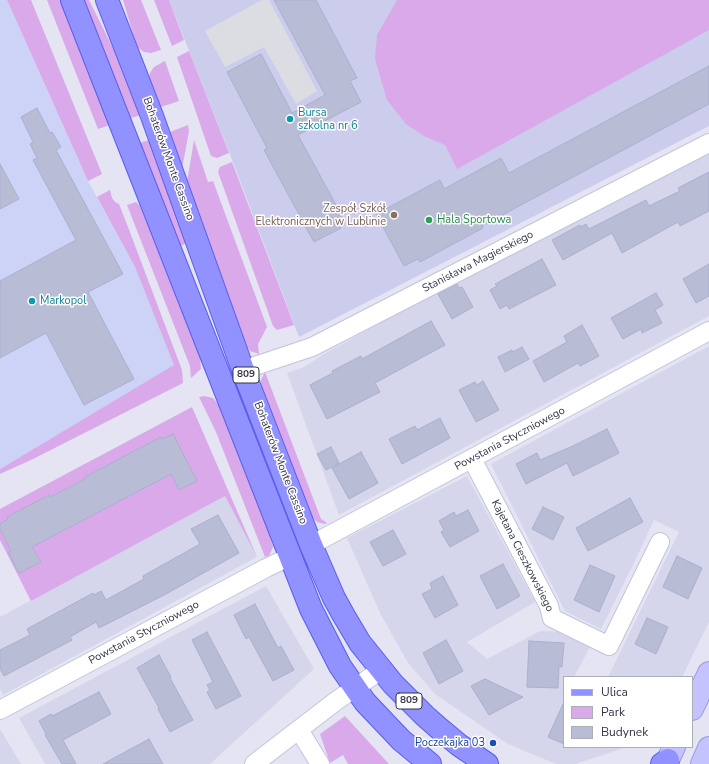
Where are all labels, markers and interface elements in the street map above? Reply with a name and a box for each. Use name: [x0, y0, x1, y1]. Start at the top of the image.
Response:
street label: Bohaterów Monte Cassino: [140, 96, 196, 222]
place label: Bursa szkolna nr 6: [298, 106, 358, 132]
marker: Bursa szkolna nr 6: [285, 114, 295, 124]
place label: Zespół Szkół Elektronicznych w Lublinie: [255, 202, 386, 228]
marker: Zespół Szkół Elektronicznych w Lublinie: [389, 210, 399, 220]
place label: Hala Sportowa: [437, 213, 511, 227]
marker: Hala Sportowa: [424, 215, 434, 225]
street label: Stanisława Magierskiego: [420, 228, 536, 296]
place label: Markopol: [40, 294, 86, 308]
marker: Markopol: [27, 296, 37, 306]
road number: 809: [233, 367, 259, 383]
street label: Bohaterów Monte Cassino: [251, 400, 309, 526]
street label: Powstania Styczniowego: [453, 404, 567, 474]
street label: Kajetana Cieszkowskiego: [488, 498, 556, 614]
street label: Powstania Styczniowego: [87, 598, 201, 668]
legend: [563, 676, 693, 748]
text: Ulica: [601, 684, 628, 700]
road number: 809: [396, 693, 422, 709]
text: Park: [601, 704, 625, 720]
text: Budynek: [601, 724, 648, 740]
place label: Poczekajka 03: [415, 736, 485, 750]
marker: Poczekajka 03: [488, 738, 498, 748]

